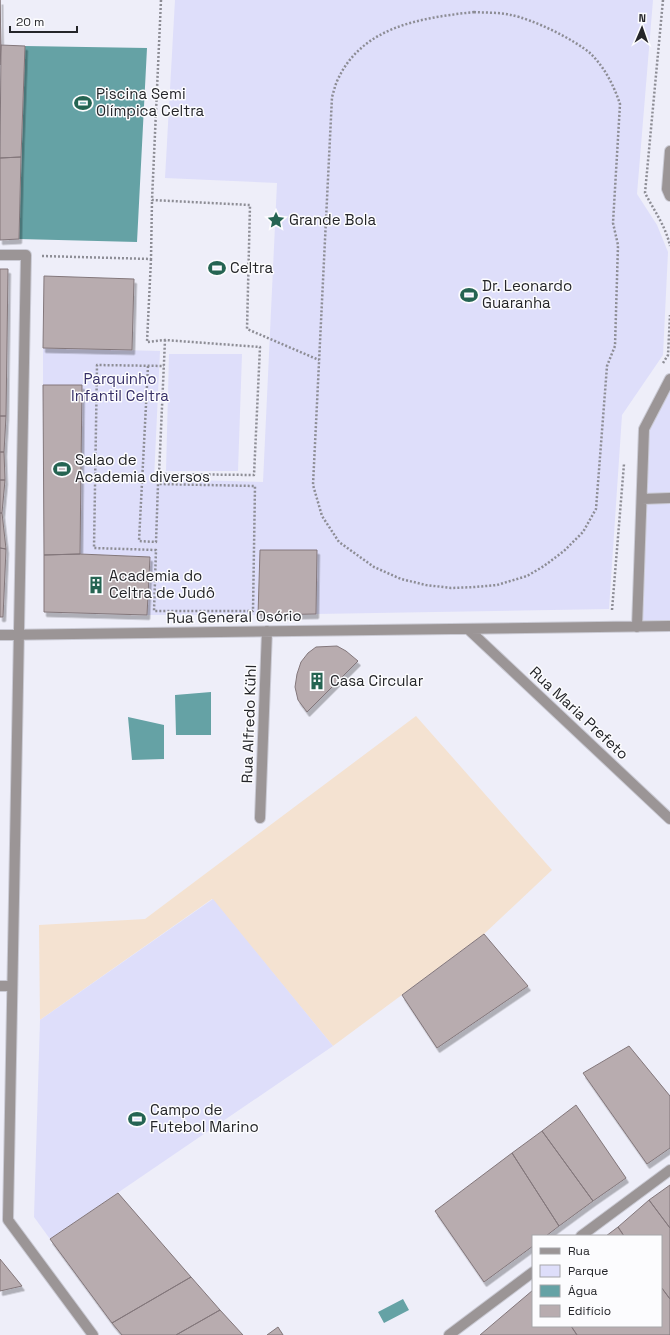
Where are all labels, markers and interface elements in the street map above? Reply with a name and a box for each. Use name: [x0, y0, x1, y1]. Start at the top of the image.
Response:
scale bar: [10, 8, 77, 34]
north arrow: [622, 8, 662, 48]
text: N: [638, 11, 646, 25]
text: 20 m: [16, 14, 44, 30]
place label: Piscina Semi Olímpica Celtra: [96, 84, 205, 120]
sports icon: Piscina Semi Olímpica Celtra: [73, 93, 93, 113]
place icon: Grande Bola: [266, 210, 286, 230]
place label: Grande Bola: [289, 210, 376, 229]
sports icon: Celtra: [207, 258, 227, 278]
place label: Celtra: [230, 258, 273, 277]
place label: Dr. Leonardo Guaranha: [482, 276, 572, 312]
sports icon: Dr. Leonardo Guaranha: [459, 285, 479, 305]
park label: Parquinho Infantil Celtra: [71, 369, 169, 405]
place label: Salao de Academia diversos: [75, 450, 210, 486]
sports icon: Salao de Academia diversos: [52, 459, 72, 479]
place label: Academia do Celtra de Judô: [109, 566, 215, 602]
building icon: Academia do Celtra de Judô: [86, 575, 106, 595]
street label: Rua General Osório: [166, 606, 302, 627]
street label: Rua Maria Prefeto: [526, 662, 633, 763]
street label: Rua Alfredo Kühl: [237, 664, 260, 784]
building icon: Casa Circular: [307, 671, 327, 691]
place label: Casa Circular: [330, 671, 424, 690]
place label: Campo de Futebol Marino: [150, 1100, 259, 1136]
sports icon: Campo de Futebol Marino: [127, 1109, 147, 1129]
legend: [532, 1235, 662, 1327]
text: Rua: [568, 1243, 590, 1259]
text: Parque: [568, 1263, 608, 1279]
text: Água: [568, 1283, 598, 1299]
text: Edifício: [568, 1303, 611, 1319]

